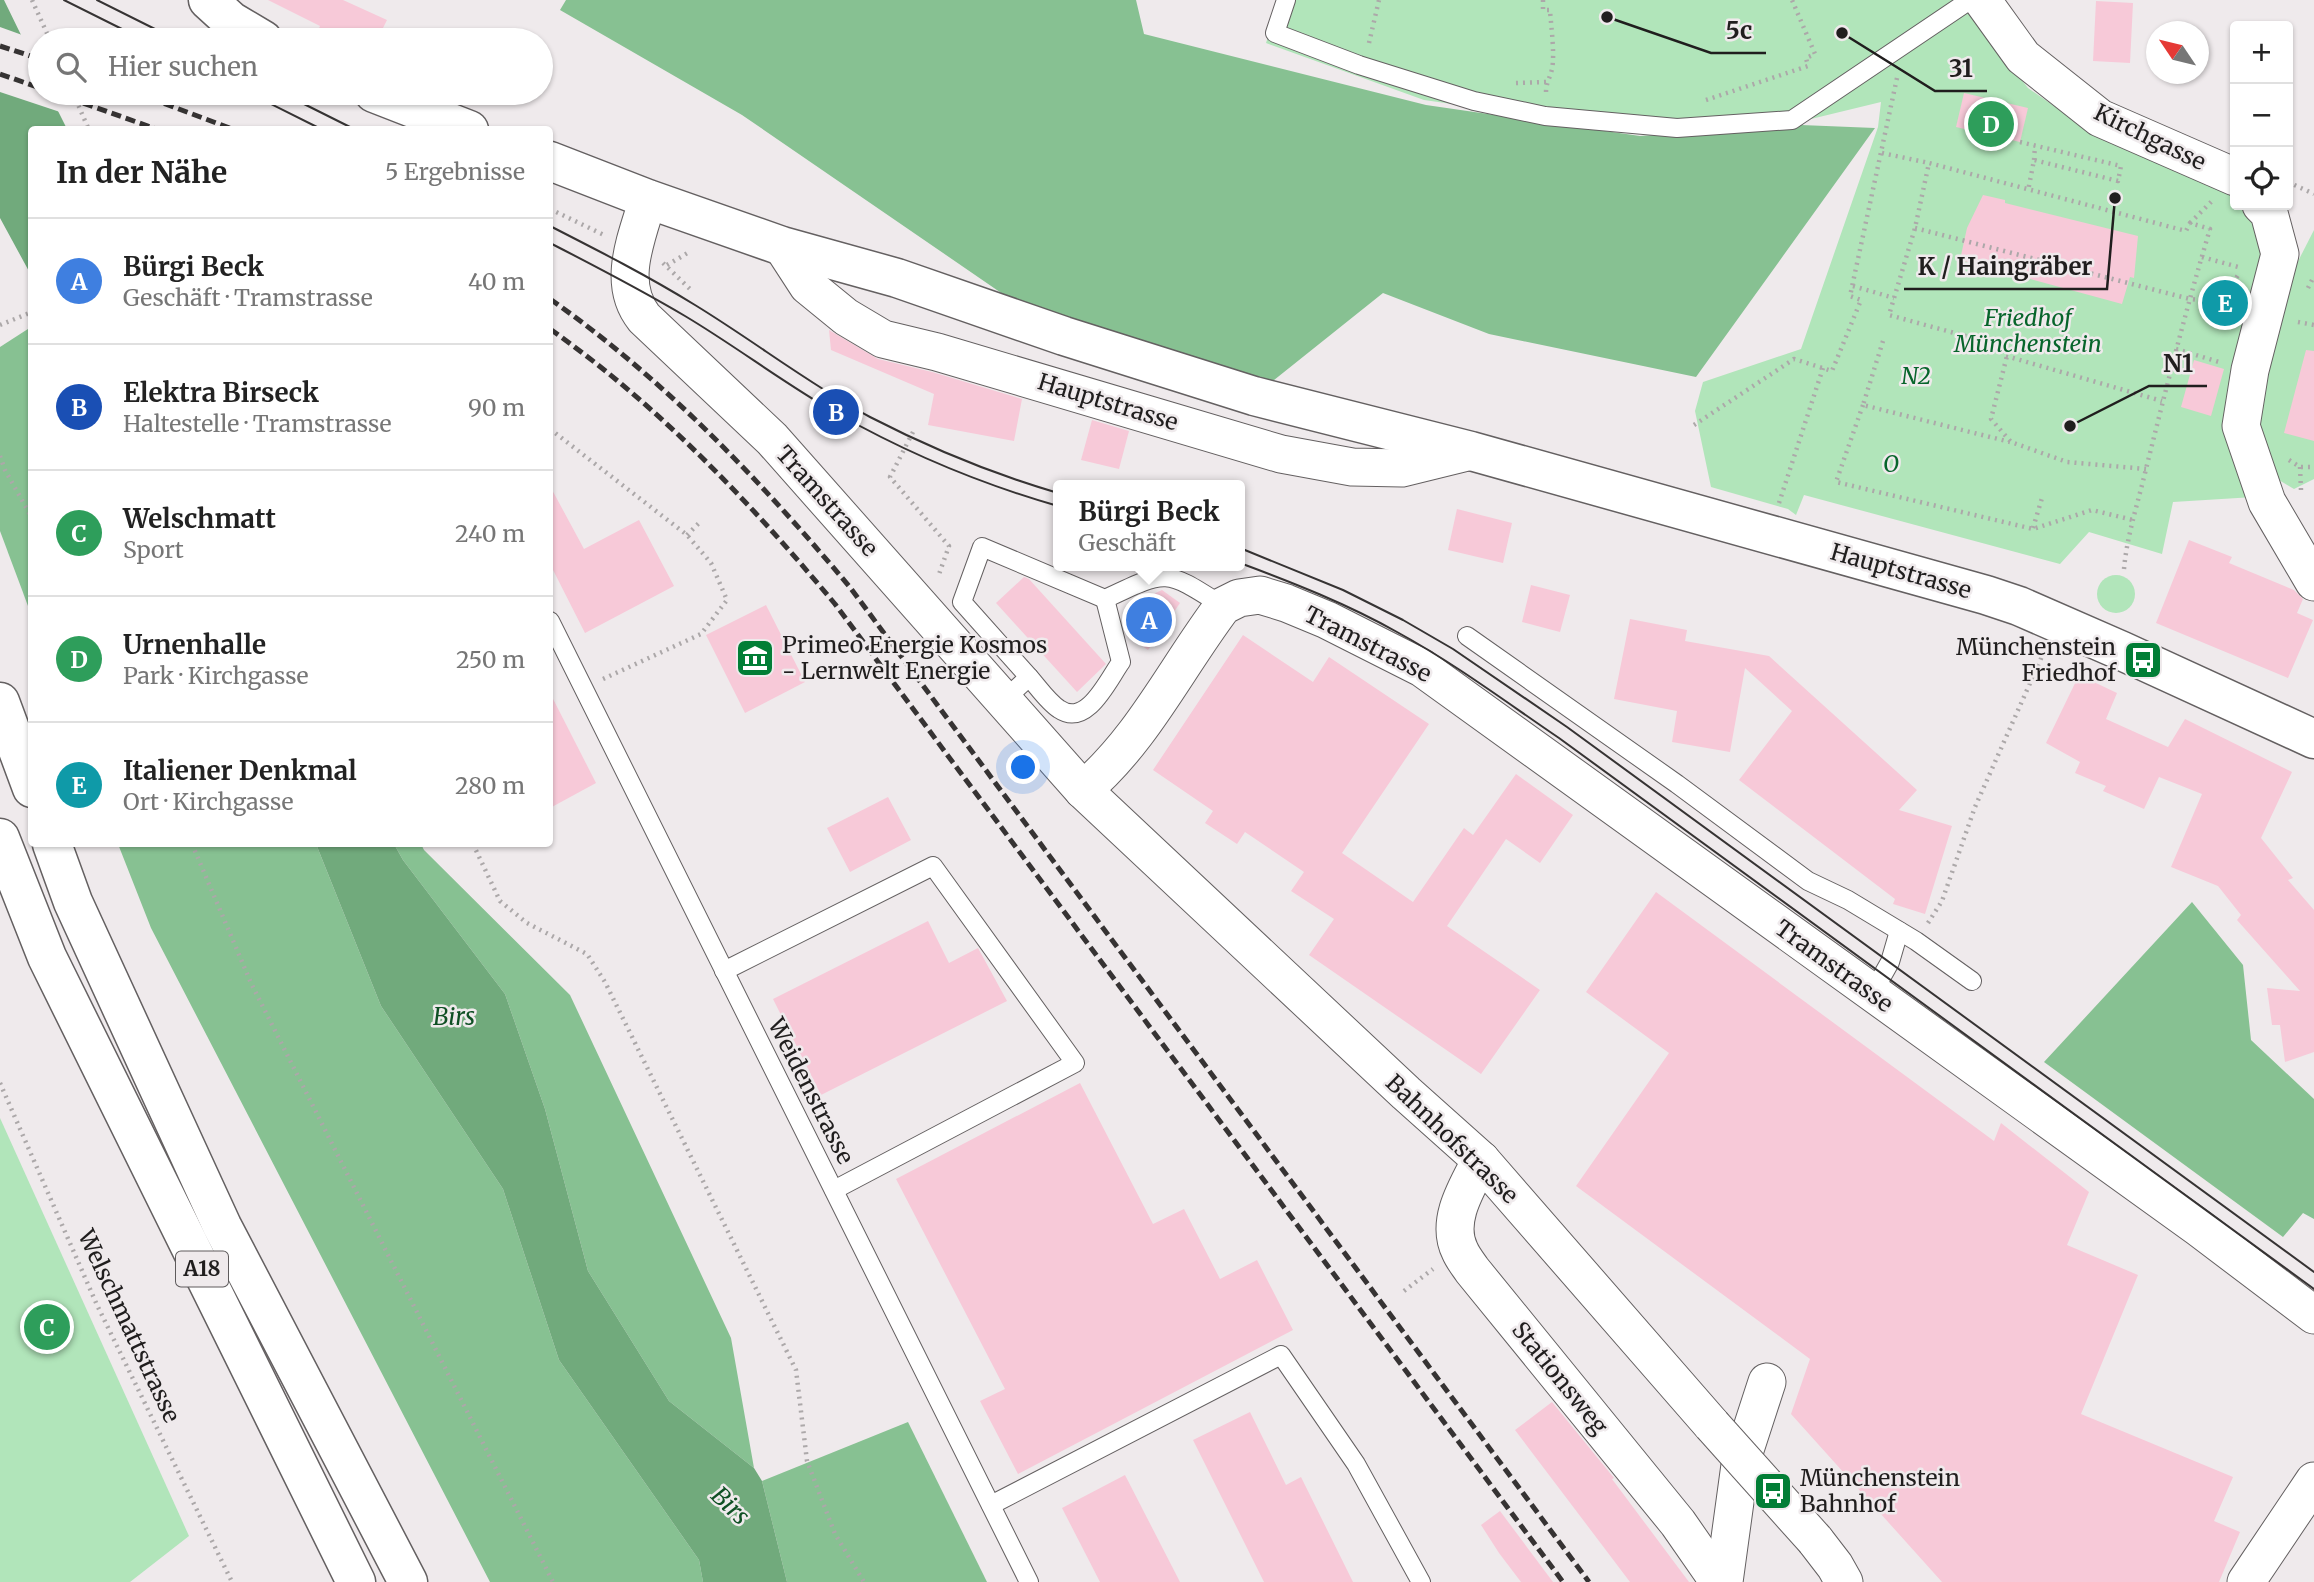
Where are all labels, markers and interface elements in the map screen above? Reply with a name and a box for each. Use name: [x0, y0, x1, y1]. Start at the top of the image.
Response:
callout: 5c: [1711, 8, 1766, 53]
text: 5c: [1726, 15, 1752, 46]
north arrow: [2146, 21, 2209, 84]
map controls: [2230, 21, 2293, 210]
button: +: [2230, 21, 2293, 84]
search box: [28, 28, 553, 105]
callout: 31: [1935, 46, 1987, 91]
icon: search: [52, 48, 90, 86]
text: Hier suchen: [108, 50, 258, 83]
text: 31: [1949, 53, 1973, 84]
button: −: [2230, 84, 2293, 147]
street label: Kirchgasse: [2090, 97, 2211, 176]
pin: D: [1968, 98, 2014, 150]
button: locate: [2230, 147, 2293, 210]
text: In der Nähe: [56, 153, 227, 191]
text: 5 Ergebnisse: [385, 157, 525, 186]
callout: K / Haingräber: [1904, 244, 2107, 289]
text: Bürgi Beck: [123, 250, 264, 283]
text: K / Haingräber: [1918, 251, 2092, 282]
text: A: [71, 267, 87, 296]
text: 40 m: [468, 267, 525, 296]
pin: E: [2202, 277, 2248, 329]
text: Geschäft · Tramstrasse: [123, 283, 373, 312]
park label: Friedhof Münchenstein: [1953, 303, 2102, 358]
callout: N1: [2149, 341, 2207, 386]
text: N1: [2163, 348, 2193, 379]
park label: N2: [1901, 361, 1931, 390]
street label: Hauptstrasse: [1034, 366, 1182, 437]
text: Elektra Birseck: [123, 376, 319, 409]
pin: B: [813, 386, 859, 438]
text: B: [71, 393, 87, 422]
text: 90 m: [468, 393, 525, 422]
text: Haltestelle · Tramstrasse: [123, 409, 391, 438]
street label: Tramstrasse: [770, 439, 885, 562]
park label: O: [1883, 449, 1899, 478]
popup: [1053, 480, 1245, 571]
text: Bürgi Beck: [1079, 495, 1219, 528]
text: Welschmatt: [123, 502, 276, 535]
text: C: [71, 519, 87, 548]
text: 240 m: [455, 519, 525, 548]
text: Geschäft: [1079, 528, 1176, 557]
text: Sport: [123, 535, 184, 564]
street label: Hauptstrasse: [1827, 537, 1975, 604]
pin: A: [1126, 594, 1172, 646]
street label: Tramstrasse: [1300, 599, 1437, 688]
text: Urnenhalle: [123, 628, 266, 661]
place label: Primeo Energie Kosmos - Lernwelt Energie: [782, 630, 1047, 685]
place label: Münchenstein Friedhof: [1956, 632, 2117, 687]
museum icon: Primeo Energie Kosmos - Lernwelt Energie: [734, 637, 776, 679]
bus stop icon: Münchenstein Friedhof: [2122, 639, 2164, 681]
text: D: [70, 645, 88, 674]
text: 250 m: [456, 645, 525, 674]
text: Park · Kirchgasse: [123, 661, 309, 690]
your location: [1006, 750, 1040, 784]
text: Italiener Denkmal: [123, 754, 357, 787]
text: E: [71, 771, 87, 800]
text: 280 m: [455, 771, 525, 800]
text: Ort · Kirchgasse: [123, 787, 293, 816]
street label: Tramstrasse: [1770, 913, 1899, 1018]
water label: Birs: [433, 1001, 475, 1032]
street label: Weidenstrasse: [762, 1012, 861, 1169]
street label: Bahnhofstrasse: [1380, 1068, 1525, 1209]
street label: Welschmattstrasse: [72, 1224, 187, 1427]
road number: A18: [176, 1252, 228, 1286]
pin: C: [24, 1301, 70, 1353]
street label: Stationsweg: [1506, 1316, 1615, 1440]
place label: Münchenstein Bahnhof: [1800, 1463, 1960, 1518]
bus stop icon: Münchenstein Bahnhof: [1752, 1470, 1794, 1512]
water label: Birs: [705, 1480, 756, 1531]

